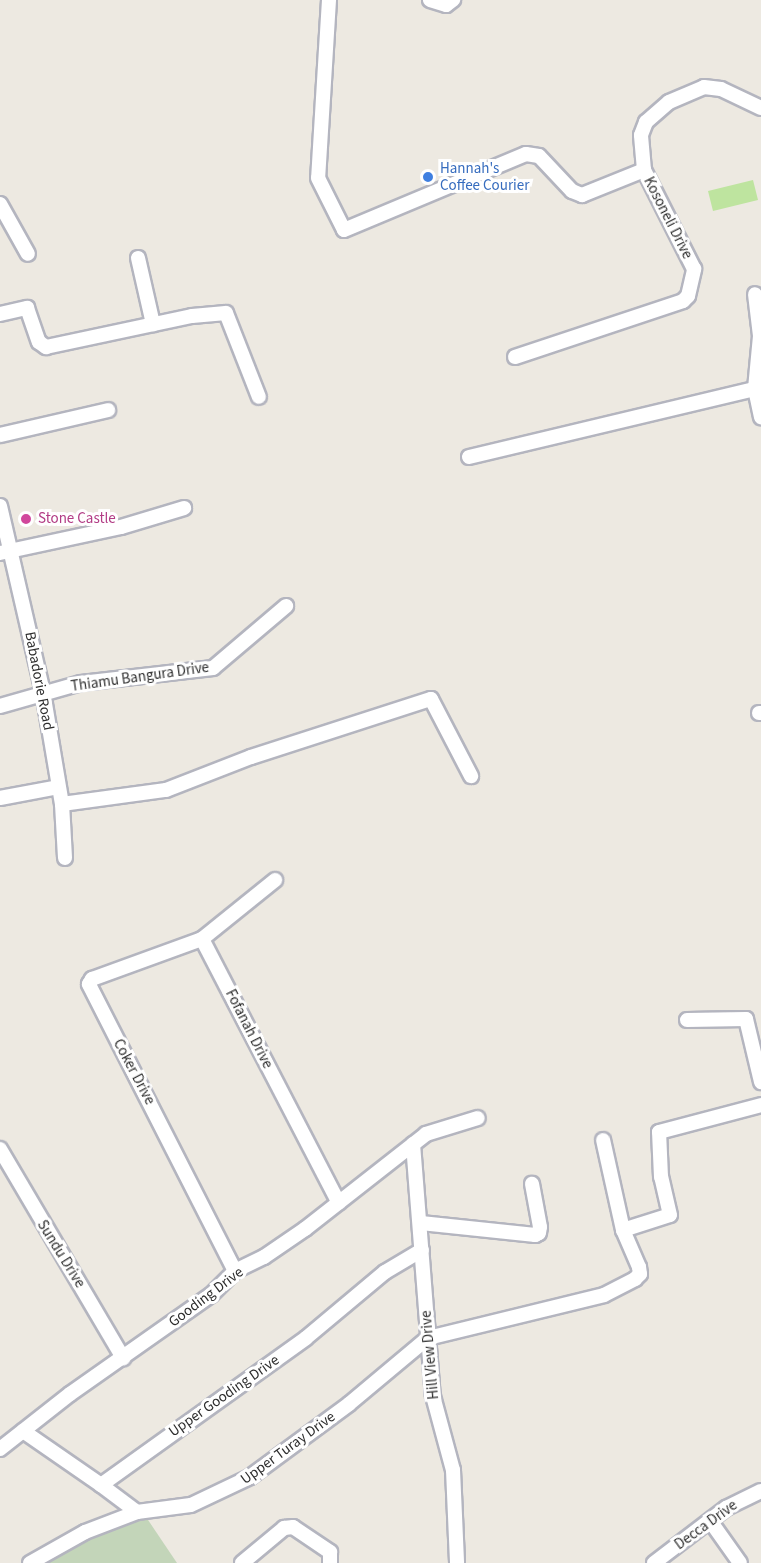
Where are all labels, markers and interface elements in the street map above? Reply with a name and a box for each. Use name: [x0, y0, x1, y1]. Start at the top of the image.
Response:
place label: Hannah's Coffee Courier: [440, 159, 529, 194]
marker: Hannah's Coffee Courier: [421, 170, 435, 184]
street label: Kosoneli Drive: [640, 174, 696, 262]
place label: Stone Castle: [38, 510, 116, 528]
marker: Stone Castle: [19, 512, 33, 526]
street label: Babadorie Road: [21, 630, 57, 732]
street label: Thiamu Bangura Drive: [70, 658, 210, 696]
street label: Fofanah Drive: [221, 986, 277, 1072]
street label: Coker Drive: [109, 1036, 159, 1108]
street label: Sundu Drive: [33, 1217, 89, 1291]
street label: Gooding Drive: [165, 1263, 247, 1331]
street label: Hill View Drive: [417, 1310, 443, 1400]
street label: Upper Gooding Drive: [165, 1351, 283, 1441]
street label: Upper Turay Drive: [237, 1408, 339, 1488]
street label: Decca Drive: [671, 1496, 741, 1554]

